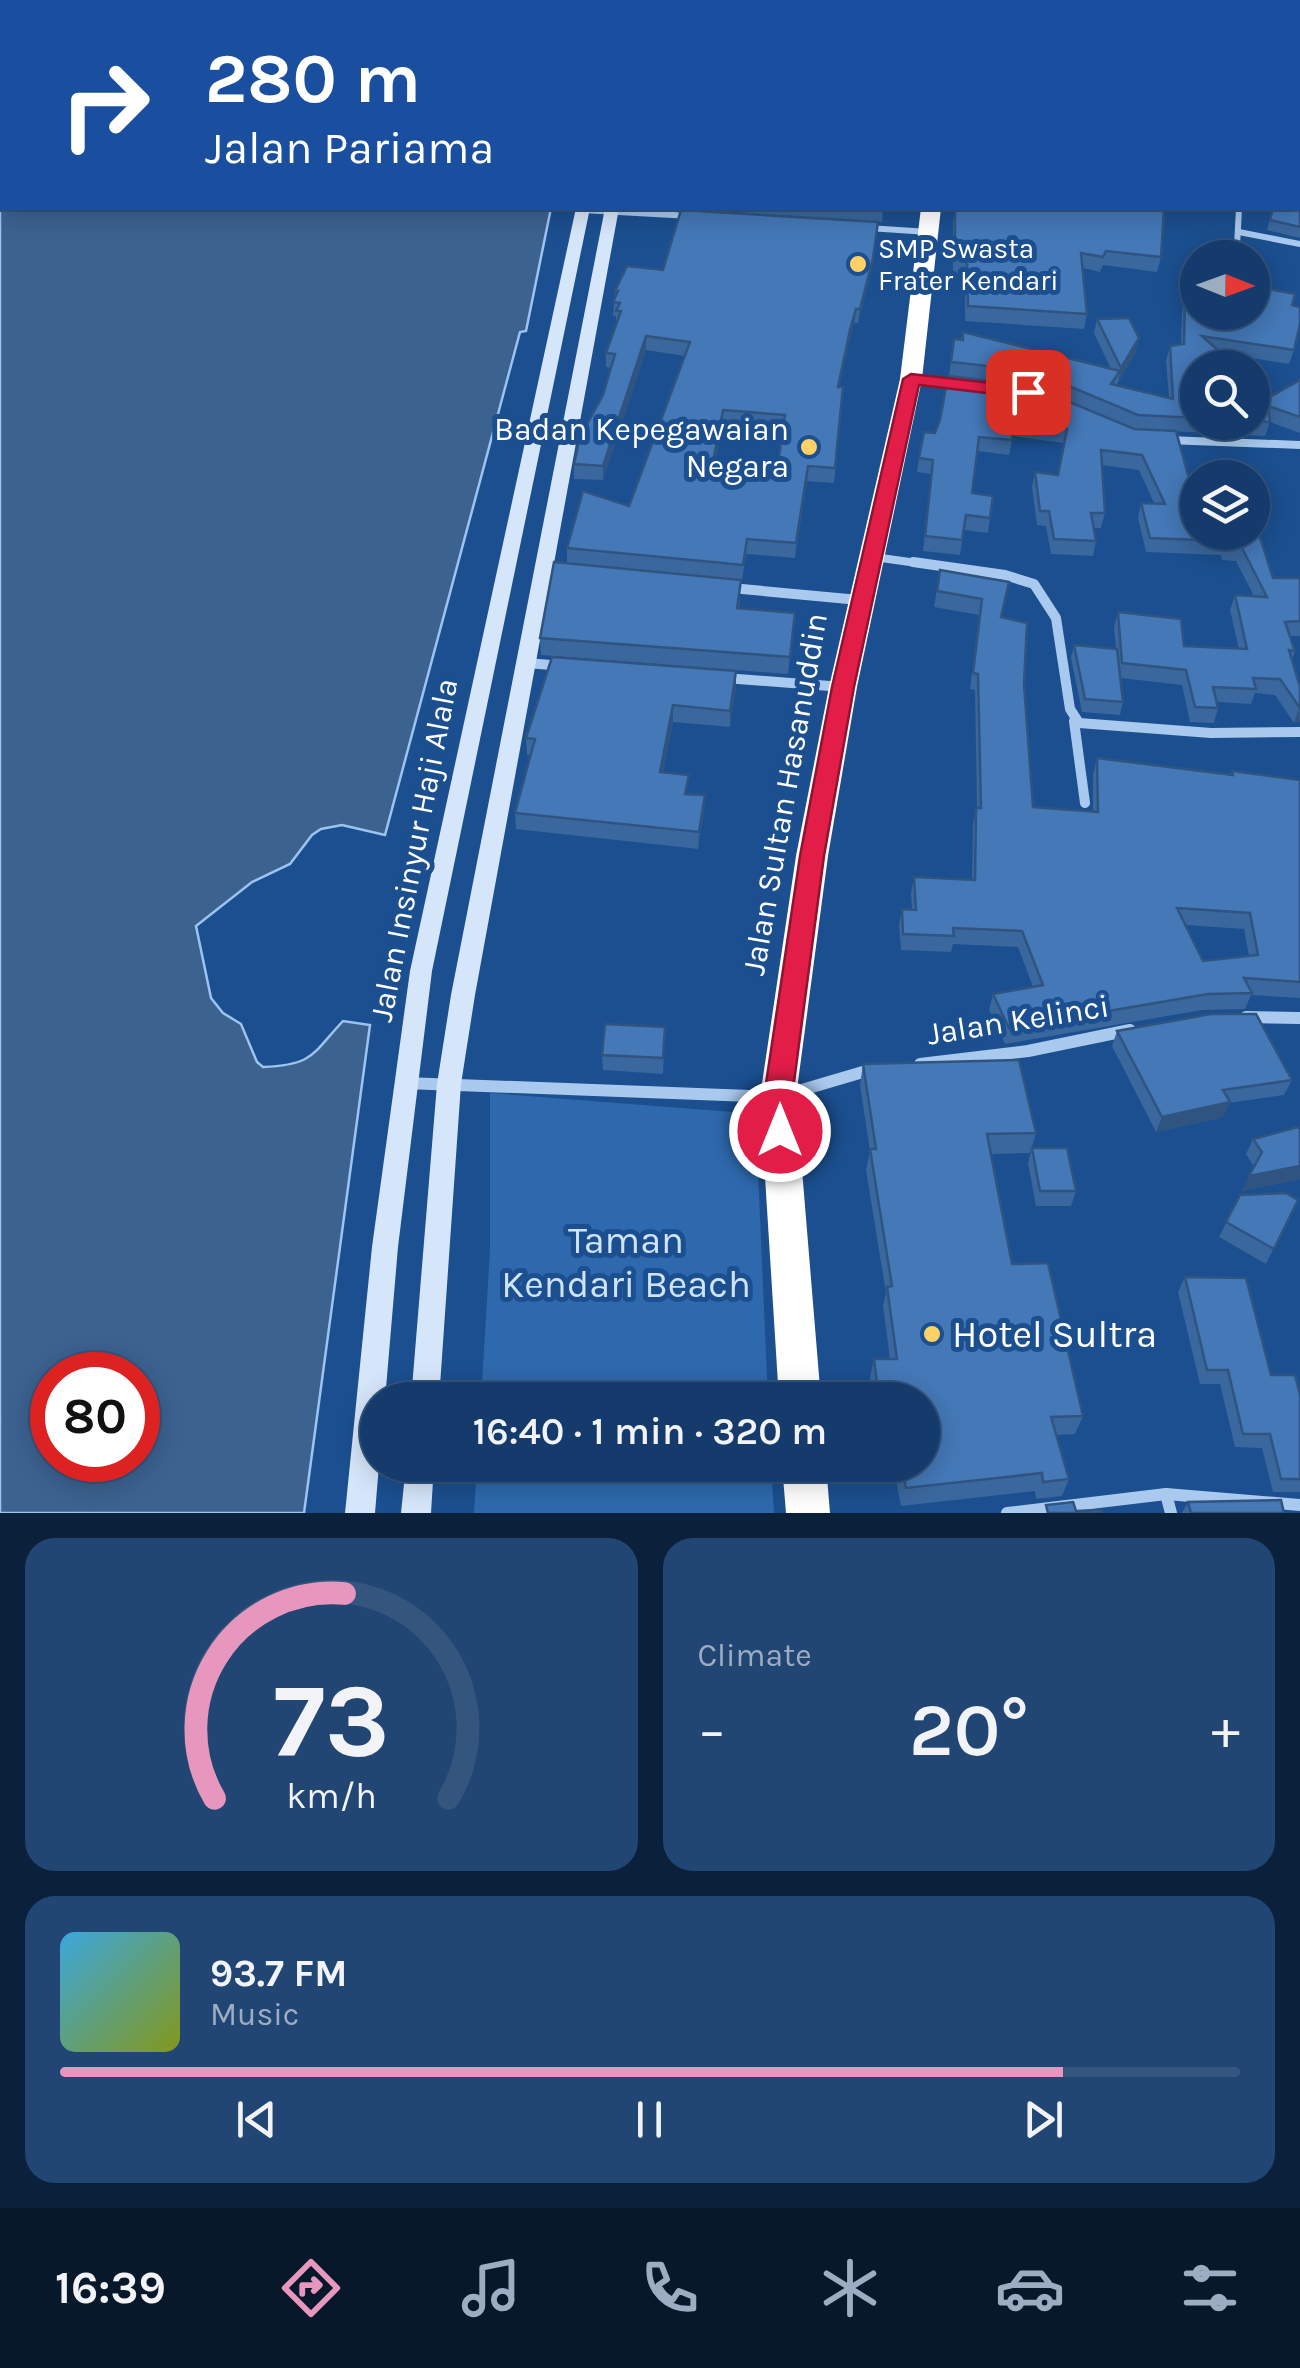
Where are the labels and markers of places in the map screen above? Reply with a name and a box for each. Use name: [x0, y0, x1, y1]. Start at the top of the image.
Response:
place label: SMP Swasta Frater Kendari: [878, 232, 1059, 297]
marker: SMP Swasta Frater Kendari: [847, 253, 869, 275]
pin: [986, 350, 1071, 435]
place label: Badan Kepegawaian Negara: [494, 411, 789, 485]
marker: Badan Kepegawaian Negara: [798, 436, 820, 458]
place label: Hotel Sultra: [952, 1312, 1157, 1357]
marker: Hotel Sultra: [921, 1323, 943, 1345]

